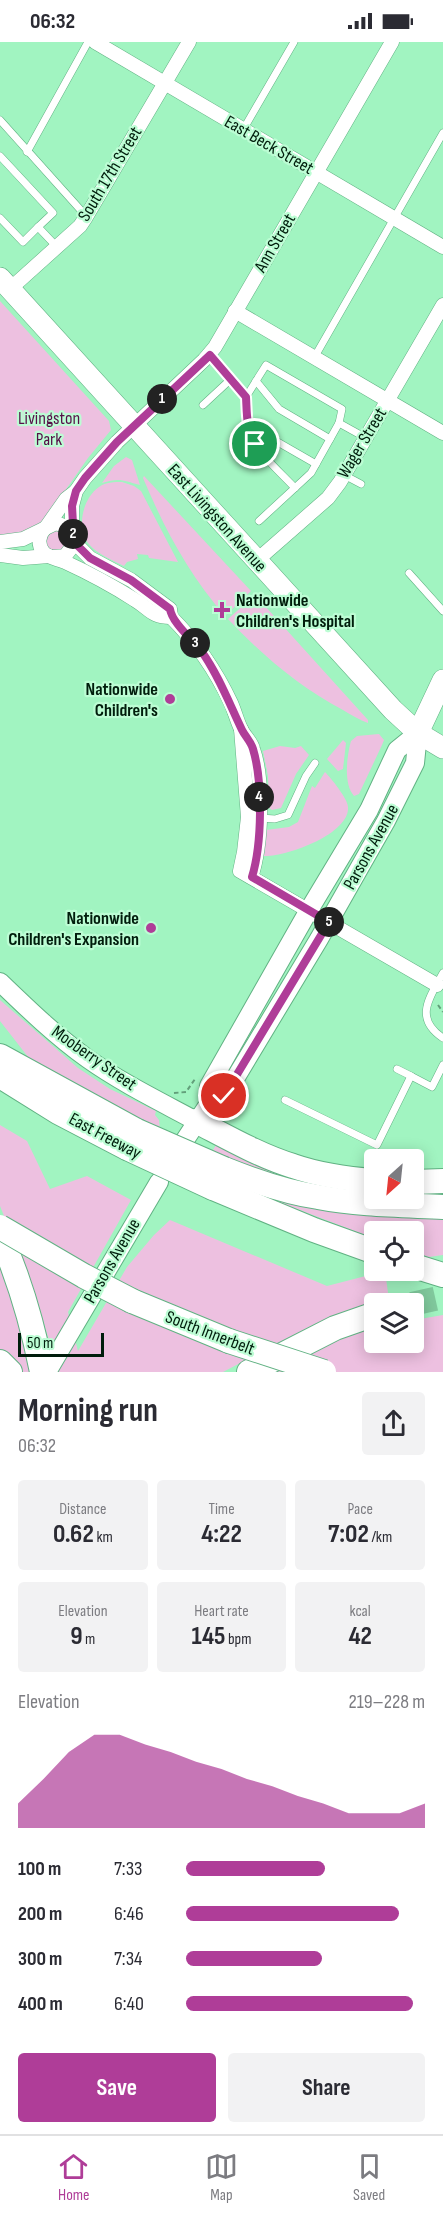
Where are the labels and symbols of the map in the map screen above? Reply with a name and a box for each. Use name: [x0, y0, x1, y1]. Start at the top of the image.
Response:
street label: East Beck Street: [221, 111, 318, 179]
street label: South 17th Street: [74, 123, 147, 225]
street label: Ann Street: [249, 209, 300, 277]
pin: 1: [147, 384, 177, 414]
street label: Wager Street: [333, 404, 391, 482]
park label: Livingston Park: [18, 408, 80, 450]
pin: [229, 418, 280, 469]
street label: East Livingston Avenue: [163, 460, 271, 576]
pin: 2: [58, 519, 88, 549]
place label: Nationwide Children's Hospital: [236, 590, 355, 632]
marker: Nationwide Children's Hospital: [213, 601, 231, 619]
pin: 3: [180, 628, 210, 658]
place label: Nationwide Children's: [86, 679, 158, 721]
marker: Nationwide Children's: [163, 692, 177, 706]
pin: 4: [244, 782, 274, 812]
street label: Parsons Avenue: [339, 801, 403, 893]
pin: 5: [314, 907, 344, 937]
place label: Nationwide Children's Expansion: [8, 908, 139, 950]
marker: Nationwide Children's Expansion: [144, 921, 158, 935]
street label: Mooberry Street: [48, 1021, 141, 1095]
pin: [198, 1070, 249, 1121]
street label: East Freeway: [65, 1108, 145, 1164]
north arrow: [364, 1149, 424, 1209]
street label: Parsons Avenue: [79, 1215, 145, 1307]
street label: South Innerbelt: [162, 1306, 258, 1360]
scale bar: [18, 1330, 104, 1358]

